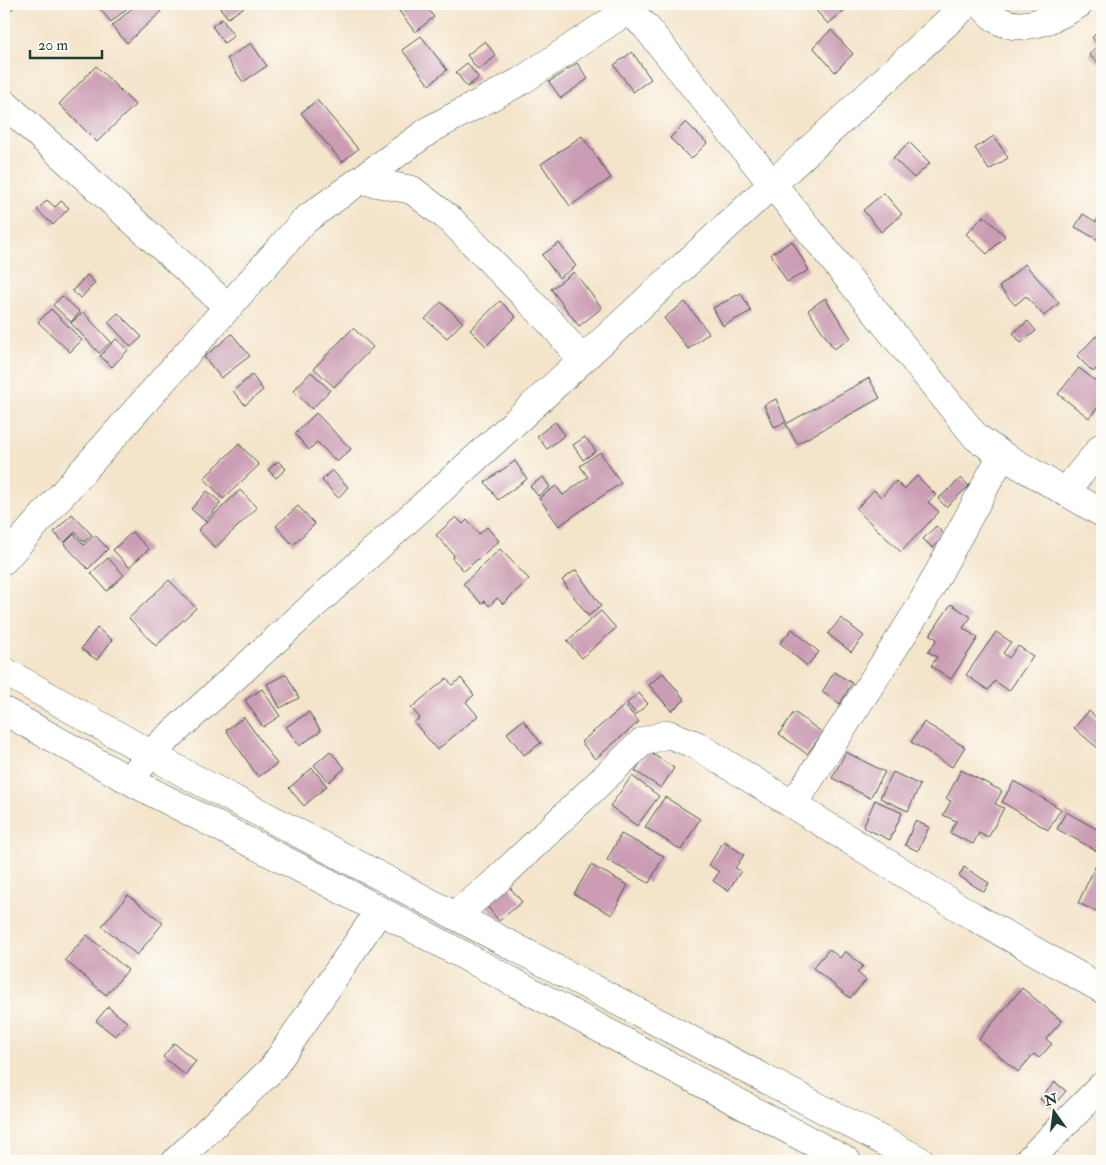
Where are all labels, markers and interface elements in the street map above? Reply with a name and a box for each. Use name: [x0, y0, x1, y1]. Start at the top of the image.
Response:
scale bar: [30, 28, 102, 60]
text: 20 m: [38, 36, 68, 55]
north arrow: [1028, 1088, 1078, 1138]
text: N: [1042, 1090, 1060, 1110]

